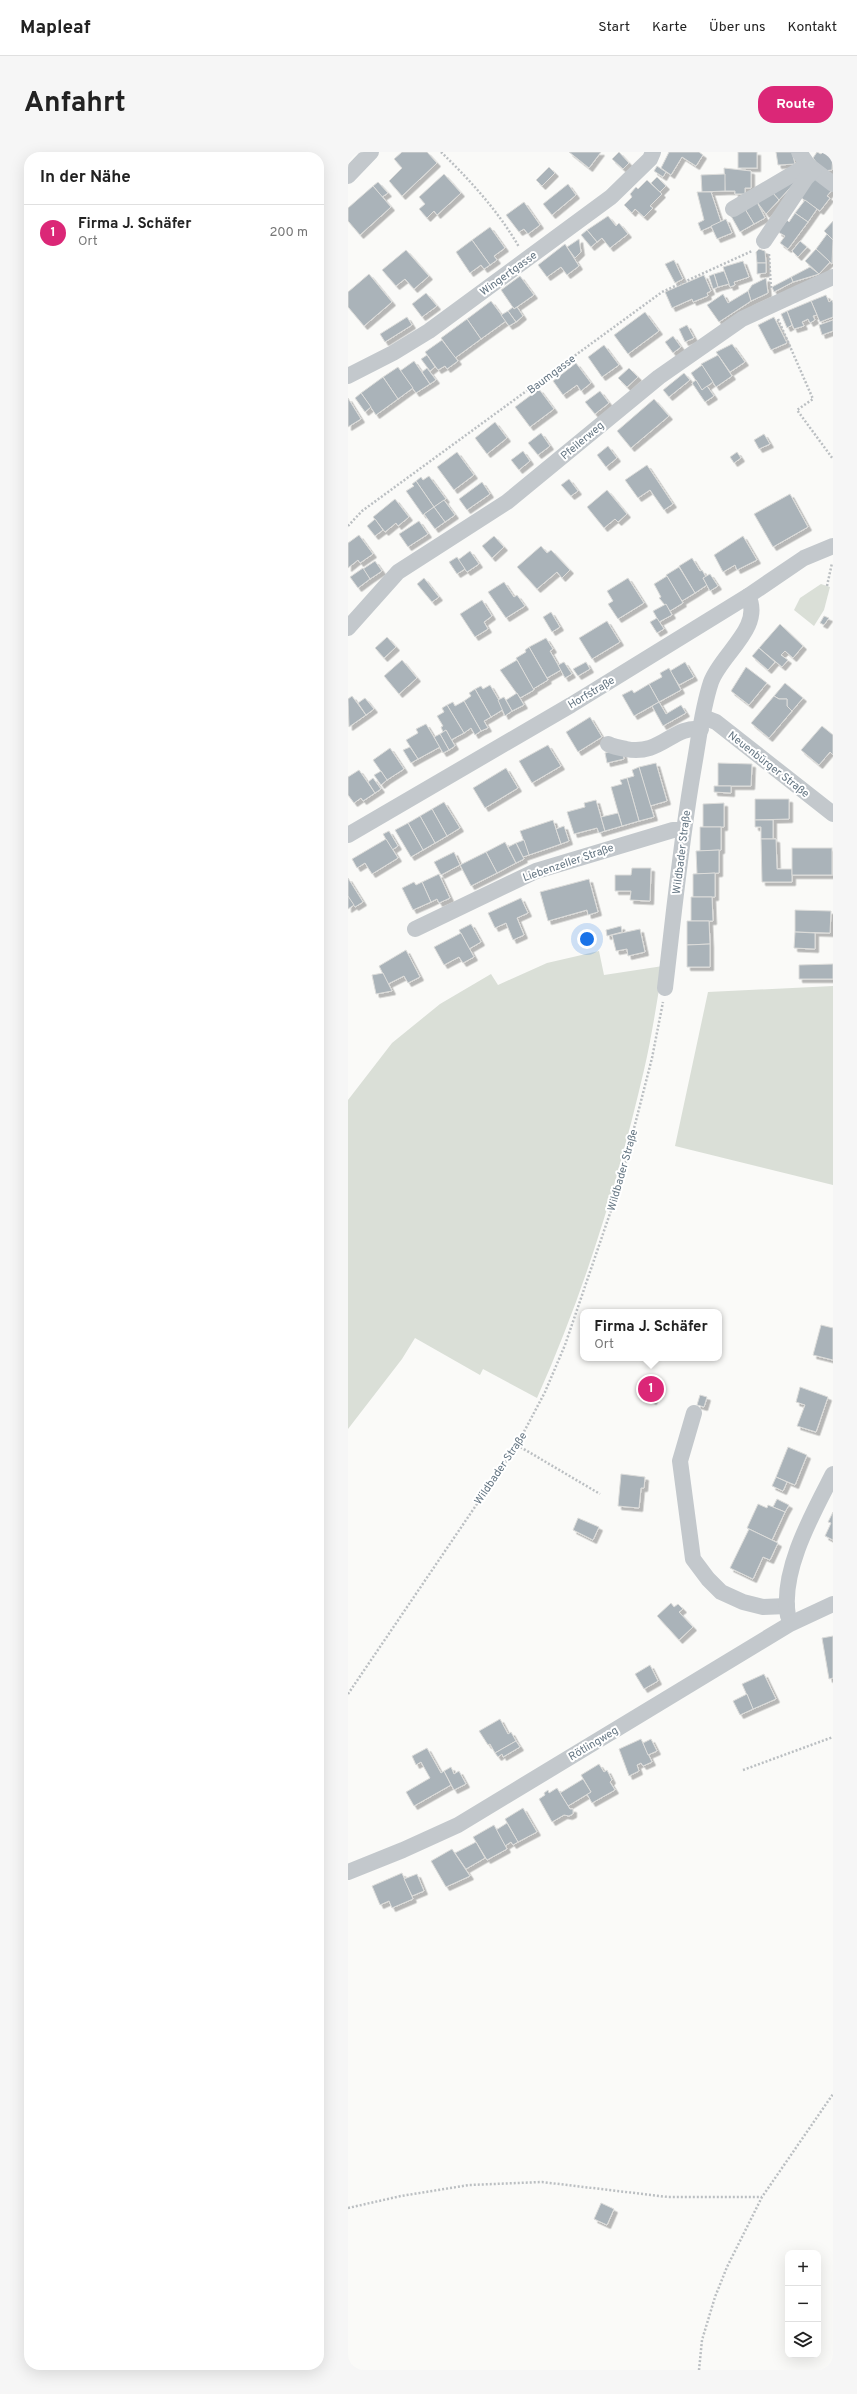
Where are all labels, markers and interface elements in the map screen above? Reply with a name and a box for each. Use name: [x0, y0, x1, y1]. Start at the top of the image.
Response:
text: Mapleaf: [20, 16, 91, 40]
text: Start: [598, 19, 630, 36]
text: Karte: [652, 19, 687, 36]
text: Über uns: [709, 19, 766, 36]
text: Kontakt: [788, 19, 837, 36]
text: Anfahrt: [24, 86, 126, 122]
button: Route: [758, 86, 833, 123]
text: In der Nähe: [40, 167, 131, 189]
text: Firma J. Schäfer: [78, 215, 191, 234]
text: 1: [50, 225, 56, 241]
text: 200 m: [269, 225, 308, 241]
text: Ort: [78, 234, 98, 250]
street label: Wingertgasse: [477, 248, 540, 299]
street label: Baumgasse: [525, 352, 579, 398]
street label: Pfeilerweg: [558, 419, 607, 463]
street label: Horfstraße: [566, 673, 618, 712]
street label: Neuenbürger Straße: [725, 729, 812, 801]
street label: Wildbader Straße: [670, 809, 694, 895]
street label: Liebenzeller Straße: [521, 841, 616, 885]
your location: [577, 929, 597, 949]
street label: Wildbader Straße: [605, 1128, 641, 1213]
popup: [580, 1309, 722, 1361]
text: Firma J. Schäfer: [594, 1318, 708, 1337]
text: Ort: [594, 1337, 614, 1353]
pin: 1: [638, 1374, 664, 1404]
street label: Wildbader Straße: [471, 1430, 530, 1508]
street label: Rötlingweg: [566, 1724, 621, 1764]
map controls: [785, 2250, 821, 2358]
button: +: [785, 2250, 821, 2286]
button: −: [785, 2286, 821, 2322]
button: layers: [785, 2322, 821, 2358]

